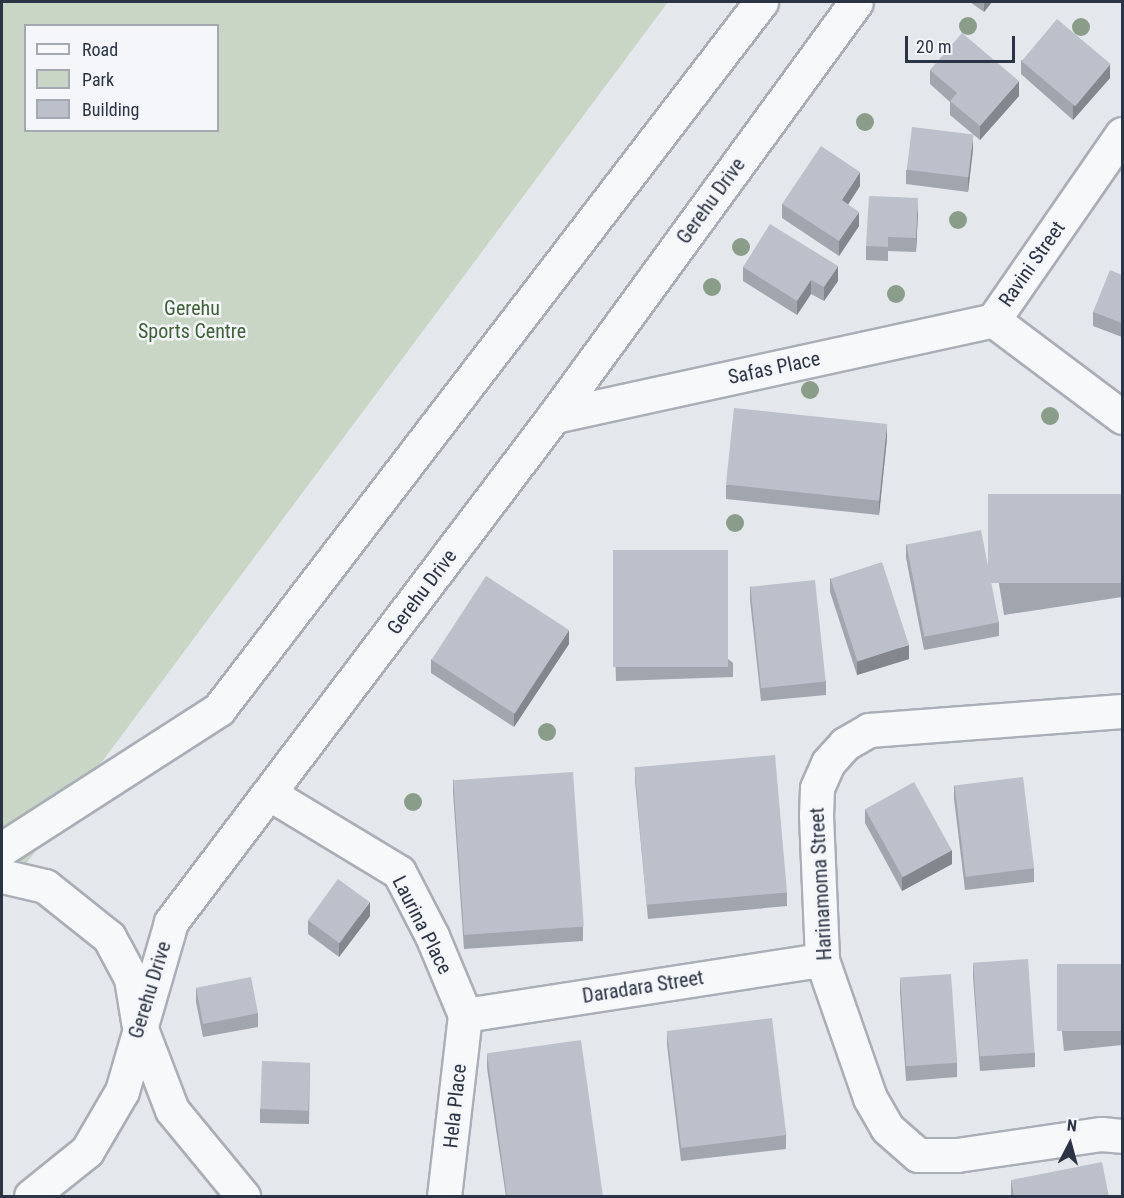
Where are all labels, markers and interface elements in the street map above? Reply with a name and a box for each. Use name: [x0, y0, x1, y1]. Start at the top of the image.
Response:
legend: [24, 24, 219, 132]
scale bar: [908, 24, 1018, 62]
text: 20 m: [916, 36, 951, 57]
text: Road: [82, 39, 118, 60]
text: Park: [82, 69, 114, 90]
text: Building: [82, 99, 139, 120]
street label: Gerehu Drive: [672, 153, 750, 249]
street label: Ravini Street: [994, 217, 1070, 311]
park label: Gerehu Sports Centre: [138, 297, 246, 344]
street label: Safas Place: [726, 347, 822, 389]
street label: Gerehu Drive: [382, 545, 462, 639]
street label: Harinamoma Street: [805, 807, 837, 961]
street label: Laurina Place: [387, 872, 457, 978]
street label: Gerehu Drive: [124, 939, 176, 1041]
street label: Daradara Street: [581, 966, 705, 1008]
street label: Hela Place: [439, 1063, 471, 1149]
north arrow: [1040, 1114, 1100, 1174]
text: N: [1066, 1116, 1078, 1136]

